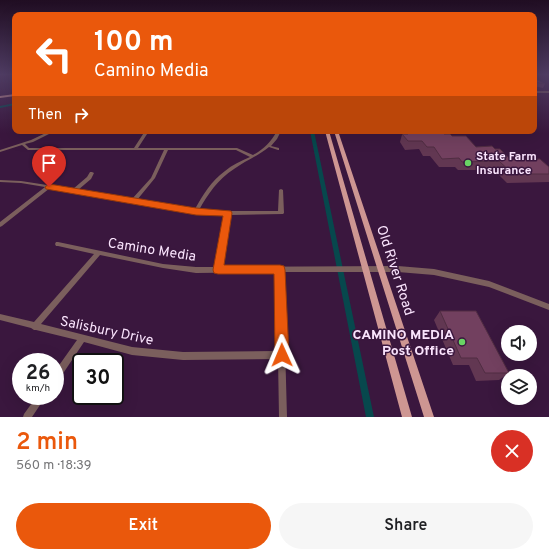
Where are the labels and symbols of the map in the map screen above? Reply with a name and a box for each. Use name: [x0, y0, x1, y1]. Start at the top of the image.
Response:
pin: [32, 146, 66, 187]
place label: State Farm Insurance: [476, 149, 537, 179]
marker: State Farm Insurance: [463, 158, 473, 168]
street label: Old River Road: [372, 223, 417, 318]
street label: Camino Media: [106, 235, 197, 266]
street label: Salisbury Drive: [59, 313, 155, 350]
place label: CAMINO MEDIA Post Office: [352, 327, 454, 360]
position arrow: [261, 334, 303, 376]
marker: CAMINO MEDIA Post Office: [457, 337, 467, 347]
speed limit sign: 30: [72, 353, 124, 405]

